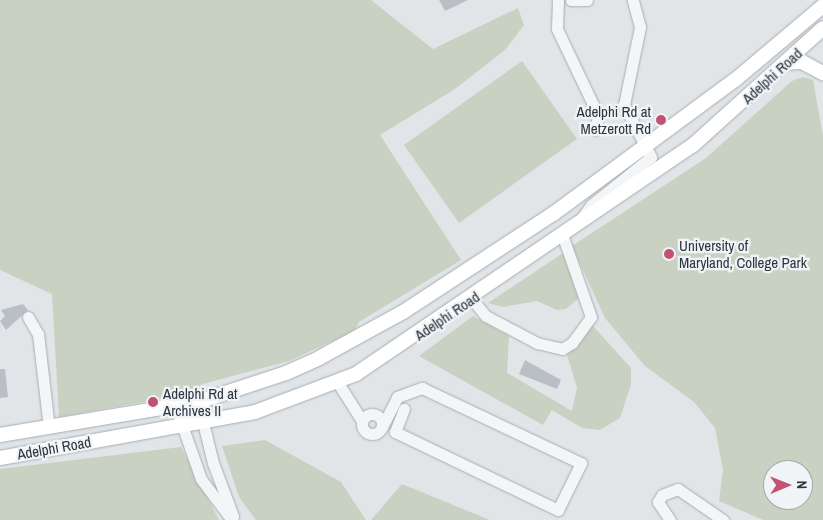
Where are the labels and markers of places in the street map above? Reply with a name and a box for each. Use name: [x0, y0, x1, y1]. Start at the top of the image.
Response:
place label: Adelphi Rd at Metzerott Rd: [576, 102, 651, 137]
marker: Adelphi Rd at Metzerott Rd: [655, 114, 667, 126]
place label: University of Maryland, College Park: [679, 236, 807, 271]
marker: University of Maryland, College Park: [663, 248, 675, 260]
place label: Adelphi Rd at Archives II: [163, 384, 238, 419]
marker: Adelphi Rd at Archives II: [147, 396, 159, 408]

